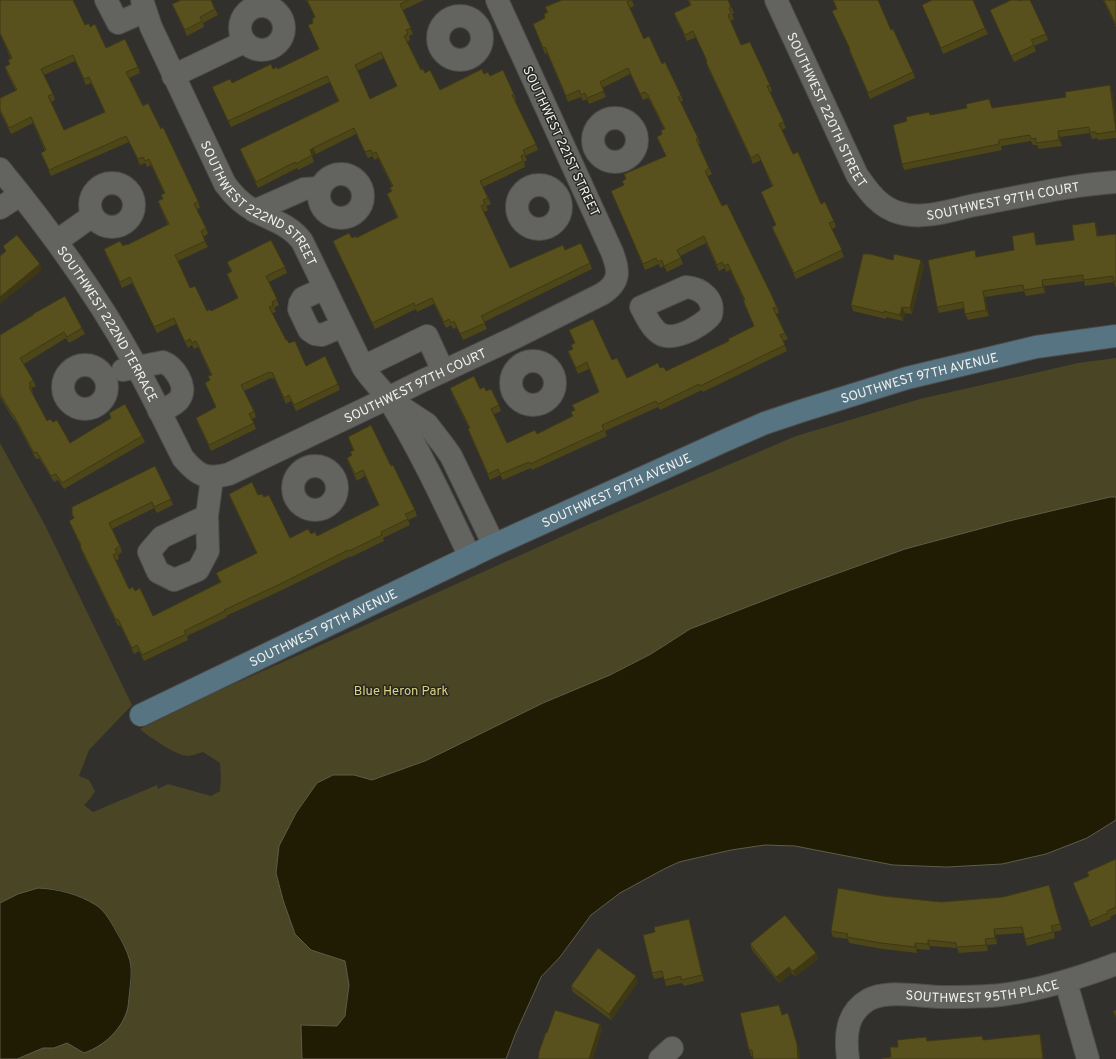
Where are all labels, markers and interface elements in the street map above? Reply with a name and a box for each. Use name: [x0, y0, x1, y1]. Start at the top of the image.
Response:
street label: SOUTHWEST 220TH STREET: [782, 30, 869, 191]
street label: SOUTHWEST 221ST STREET: [518, 64, 602, 220]
street label: SOUTHWEST 222ND STREET: [196, 139, 319, 269]
street label: SOUTHWEST 97TH COURT: [926, 180, 1081, 225]
street label: SOUTHWEST 222ND TERRACE: [53, 244, 160, 405]
street label: SOUTHWEST 97TH COURT: [342, 346, 489, 428]
street label: SOUTHWEST 97TH AVENUE: [839, 350, 1000, 408]
street label: SOUTHWEST 97TH AVENUE: [540, 451, 694, 532]
street label: SOUTHWEST 97TH AVENUE: [247, 587, 400, 672]
park label: Blue Heron Park: [354, 684, 448, 700]
street label: SOUTHWEST 95TH PLACE: [905, 977, 1061, 1007]

